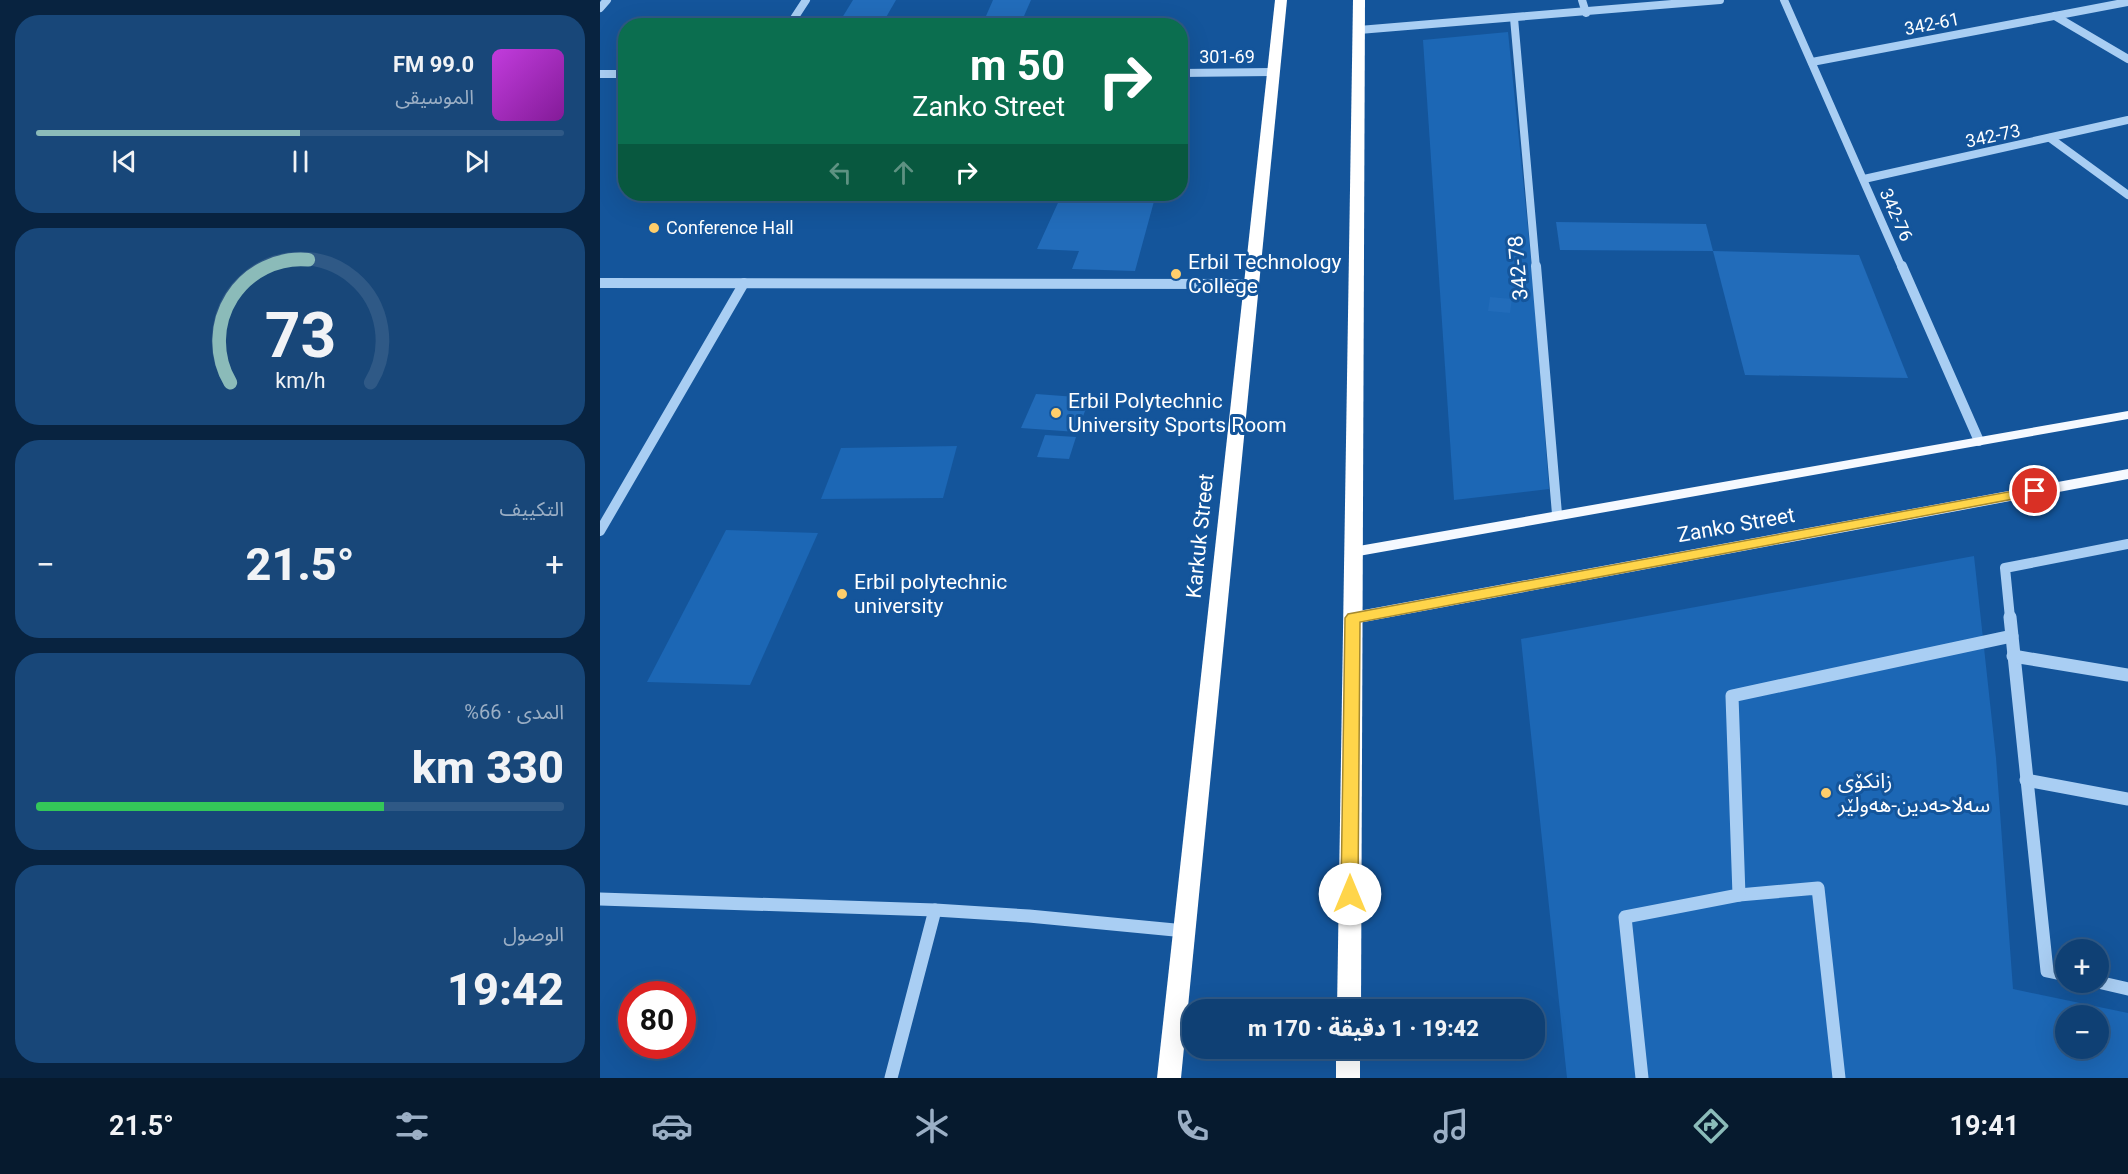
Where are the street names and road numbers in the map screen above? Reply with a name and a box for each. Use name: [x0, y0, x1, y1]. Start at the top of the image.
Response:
street label: 342-61: [1903, 8, 1961, 39]
street label: 301-69: [1199, 46, 1255, 67]
street label: 342-73: [1964, 119, 2022, 152]
street label: 342-76: [1876, 185, 1917, 244]
street label: 342-78: [1503, 235, 1533, 301]
street label: Karkuk Street: [1182, 472, 1218, 600]
street label: Zanko Street: [1675, 503, 1797, 547]

